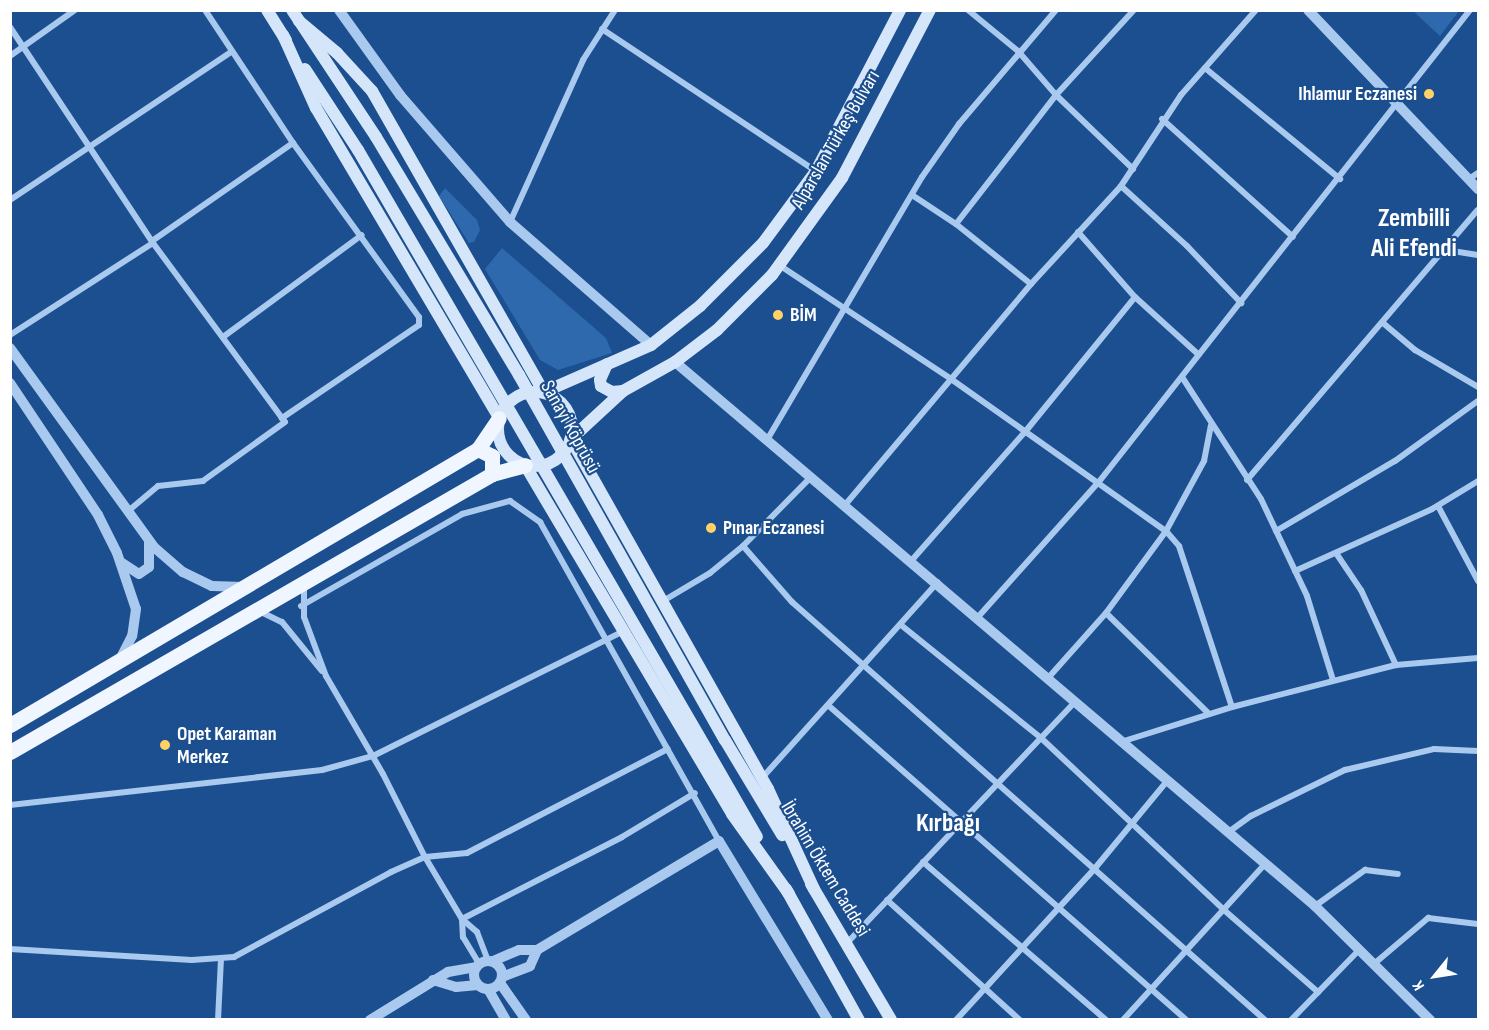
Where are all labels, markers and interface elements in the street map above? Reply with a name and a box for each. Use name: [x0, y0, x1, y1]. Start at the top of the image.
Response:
street label: Alparslan Türkeş Bulvarı: [787, 66, 885, 214]
place label: Ihlamur Eczanesi: [1298, 82, 1417, 106]
marker: Ihlamur Eczanesi: [1422, 87, 1436, 101]
district label: Zembilli Ali Efendi: [1371, 203, 1457, 264]
place label: BİM: [790, 303, 817, 327]
marker: BİM: [771, 308, 785, 322]
street label: Sanayi Köprüsü: [535, 377, 605, 477]
place label: Pınar Eczanesi: [723, 516, 824, 540]
marker: Pınar Eczanesi: [704, 521, 718, 535]
place label: Opet Karaman Merkez: [177, 722, 277, 769]
marker: Opet Karaman Merkez: [158, 738, 172, 752]
street label: İbrahim Öktem Caddesi: [775, 797, 875, 941]
district label: Kırbağı: [916, 808, 980, 840]
north arrow: [1405, 946, 1465, 1006]
text: K: [1409, 977, 1429, 993]

